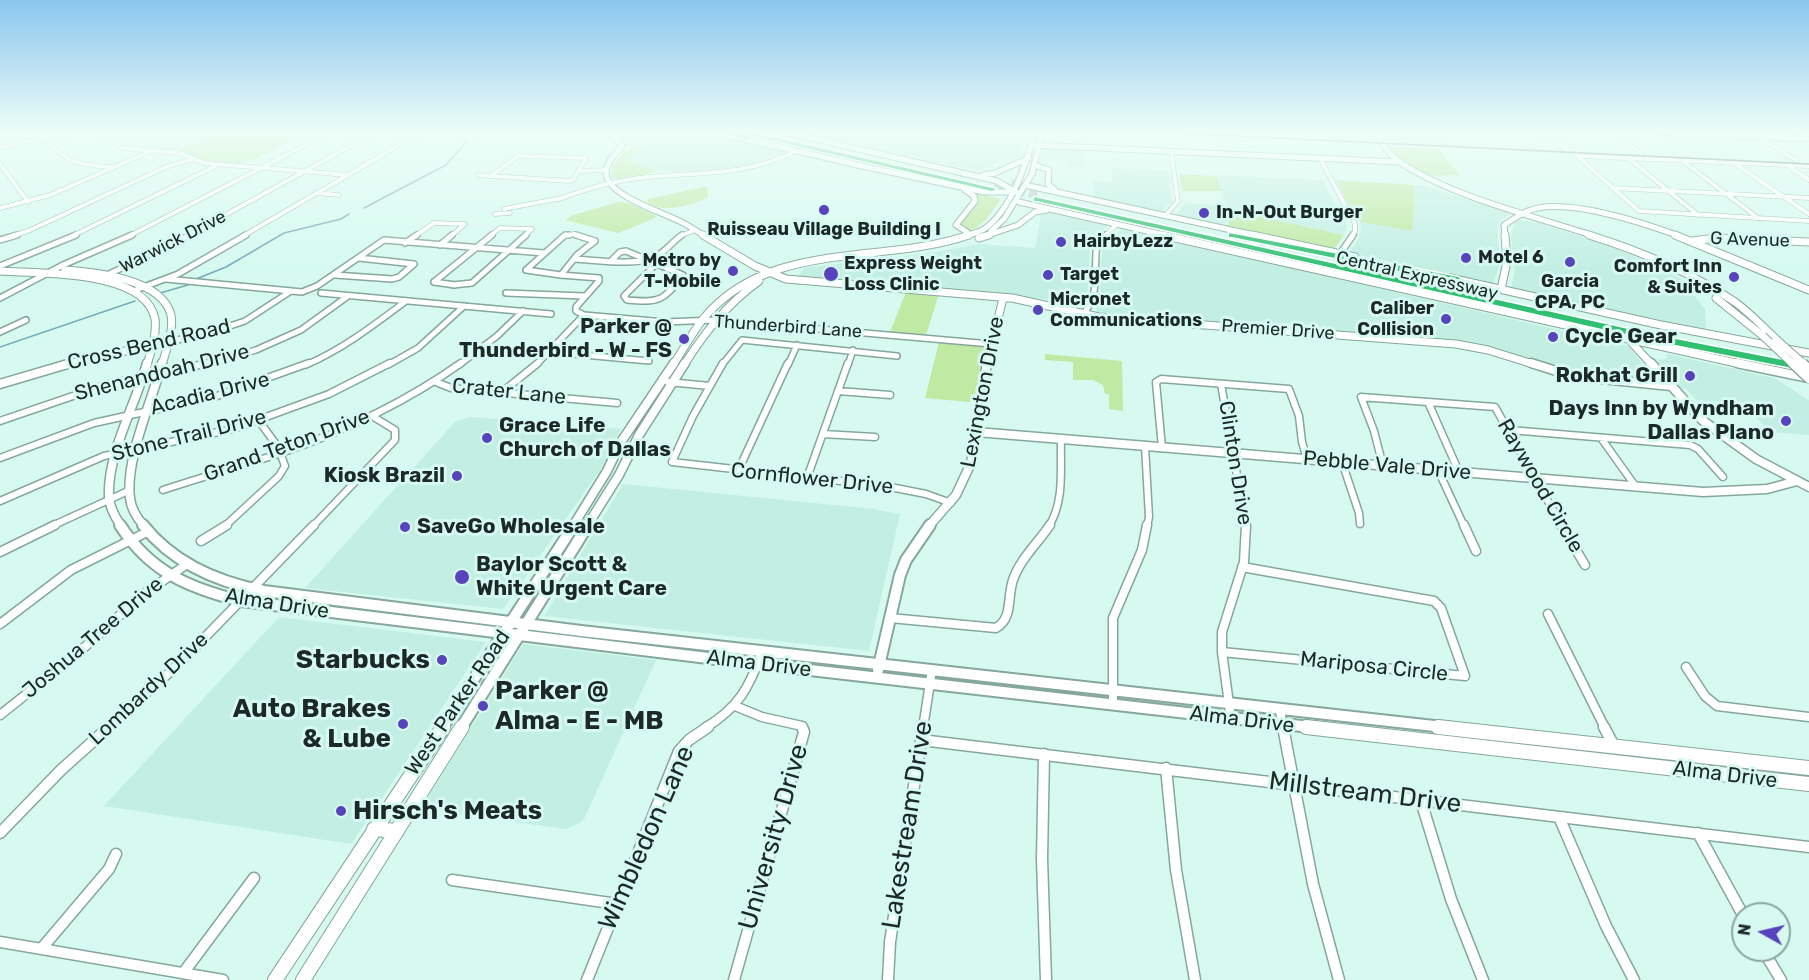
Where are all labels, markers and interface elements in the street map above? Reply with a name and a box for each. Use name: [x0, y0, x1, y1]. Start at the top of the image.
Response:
place label: In-N-Out Burger: [1216, 202, 1363, 224]
marker: Ruisseau Village Building I: [817, 203, 831, 217]
street label: Warwick Drive: [116, 206, 230, 278]
marker: In-N-Out Burger: [1197, 206, 1211, 220]
place label: Ruisseau Village Building I: [707, 219, 941, 241]
street label: G Avenue: [1710, 228, 1790, 252]
place label: HairbyLezz: [1073, 231, 1173, 253]
marker: HairbyLezz: [1054, 235, 1068, 249]
street label: Central Expressway: [1334, 247, 1500, 305]
place label: Motel 6: [1478, 247, 1544, 269]
place label: Metro by T-Mobile: [642, 250, 721, 292]
marker: Motel 6: [1459, 251, 1473, 265]
place label: Express Weight Loss Clinic: [844, 253, 982, 296]
marker: Garcia CPA, PC: [1563, 255, 1577, 269]
place label: Comfort Inn & Suites: [1614, 256, 1722, 298]
marker: Metro by T-Mobile: [726, 264, 740, 278]
place label: Target: [1060, 264, 1119, 286]
marker: Express Weight Loss Clinic: [822, 265, 840, 283]
marker: Target: [1041, 268, 1055, 282]
marker: Comfort Inn & Suites: [1727, 270, 1741, 284]
place label: Garcia CPA, PC: [1535, 271, 1605, 314]
place label: Micronet Communications: [1050, 289, 1202, 332]
place label: Caliber Collision: [1357, 298, 1434, 340]
marker: Micronet Communications: [1031, 303, 1045, 317]
street label: Thunderbird Lane: [713, 311, 863, 343]
marker: Caliber Collision: [1439, 312, 1453, 326]
street label: Cross Bend Road: [65, 314, 233, 376]
place label: Parker @ Thunderbird - W - FS: [459, 314, 672, 364]
street label: Lexington Drive: [956, 314, 1010, 470]
street label: Premier Drive: [1221, 315, 1335, 345]
place label: Cycle Gear: [1565, 324, 1677, 350]
marker: Cycle Gear: [1546, 330, 1560, 344]
marker: Parker @ Thunderbird - W - FS: [677, 332, 691, 346]
street label: Shenandoah Drive: [72, 339, 252, 407]
place label: Rokhat Grill: [1556, 363, 1678, 389]
street label: Acadia Drive: [148, 367, 272, 421]
marker: Rokhat Grill: [1683, 369, 1697, 383]
street label: Crater Lane: [451, 373, 567, 411]
place label: Days Inn by Wyndham Dallas Plano: [1549, 396, 1774, 446]
street label: Clinton Drive: [1213, 399, 1257, 527]
street label: Grand Teton Drive: [201, 404, 373, 488]
street label: Stone Trail Drive: [109, 405, 269, 467]
place label: Grace Life Church of Dallas: [499, 413, 671, 463]
marker: Days Inn by Wyndham Dallas Plano: [1779, 414, 1793, 428]
street label: Raywood Circle: [1492, 415, 1588, 557]
marker: Grace Life Church of Dallas: [480, 431, 494, 445]
street label: Pebble Vale Drive: [1302, 446, 1472, 486]
street label: Cornflower Drive: [730, 458, 894, 500]
place label: Kiosk Brazil: [324, 463, 445, 489]
marker: Kiosk Brazil: [450, 469, 464, 483]
place label: SaveGo Wholesale: [417, 514, 605, 540]
marker: SaveGo Wholesale: [398, 520, 412, 534]
place label: Baylor Scott & White Urgent Care: [476, 552, 667, 602]
marker: Baylor Scott & White Urgent Care: [453, 568, 471, 586]
street label: Joshua Tree Drive: [18, 572, 168, 704]
street label: Alma Drive: [223, 583, 331, 625]
street label: West Parker Road: [400, 625, 516, 781]
street label: Lombardy Drive: [84, 627, 214, 751]
place label: Starbucks: [296, 644, 430, 676]
street label: Alma Drive: [705, 645, 813, 683]
street label: Mariposa Circle: [1299, 647, 1449, 687]
marker: Starbucks: [435, 653, 449, 667]
place label: Parker @ Alma - E - MB: [495, 675, 664, 736]
place label: Auto Brakes & Lube: [233, 693, 391, 754]
marker: Parker @ Alma - E - MB: [476, 699, 490, 713]
street label: Alma Drive: [1188, 701, 1296, 739]
marker: Auto Brakes & Lube: [396, 717, 410, 731]
street label: Lakestream Drive: [876, 719, 940, 931]
street label: Wimbledon Lane: [592, 741, 702, 935]
street label: University Drive: [733, 741, 815, 933]
street label: Alma Drive: [1671, 756, 1779, 794]
street label: Millstream Drive: [1267, 766, 1463, 820]
place label: Hirsch's Meats: [353, 795, 542, 827]
marker: Hirsch's Meats: [334, 804, 348, 818]
north arrow: [1731, 902, 1791, 962]
text: N: [1734, 923, 1755, 937]

